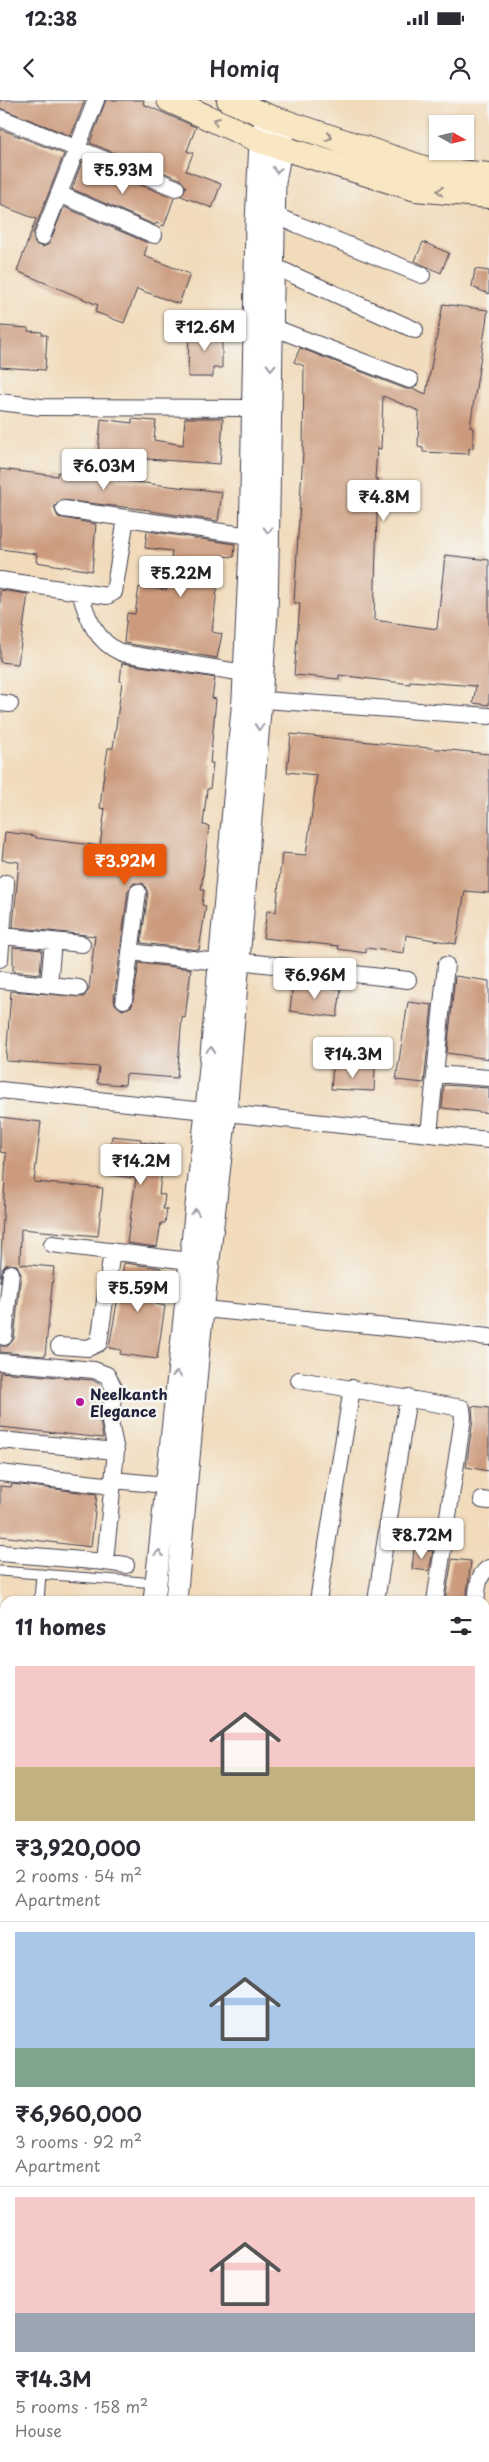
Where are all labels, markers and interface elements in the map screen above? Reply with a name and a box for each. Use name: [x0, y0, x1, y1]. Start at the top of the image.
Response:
text: 12:38: [25, 4, 77, 32]
text: Homiq: [210, 51, 279, 84]
icon: back: [15, 54, 43, 82]
icon: person: [446, 54, 474, 82]
north arrow: [429, 115, 474, 160]
map controls: [429, 115, 474, 160]
one-way arrow: [212, 116, 221, 127]
one-way arrow: [325, 131, 333, 141]
pin: ₹5.93M: [82, 152, 164, 195]
text: ₹5.93M: [93, 157, 153, 181]
one-way arrow: [272, 166, 283, 174]
one-way arrow: [436, 186, 444, 197]
pin: ₹12.6M: [164, 310, 246, 352]
text: ₹12.6M: [175, 314, 235, 338]
one-way arrow: [266, 364, 276, 372]
pin: ₹6.03M: [63, 448, 145, 491]
text: ₹6.03M: [73, 453, 135, 477]
pin: ₹4.8M: [349, 480, 419, 522]
text: ₹4.8M: [358, 484, 410, 508]
one-way arrow: [263, 526, 273, 534]
pin: ₹5.22M: [140, 556, 222, 598]
text: ₹5.22M: [150, 560, 212, 584]
one-way arrow: [253, 723, 264, 731]
pin: ₹3.92M: [84, 844, 166, 886]
text: ₹3.92M: [95, 848, 155, 872]
pin: ₹6.96M: [274, 958, 356, 1000]
text: ₹6.96M: [284, 962, 346, 986]
pin: ₹14.3M: [312, 1036, 394, 1079]
text: ₹14.3M: [324, 1041, 382, 1065]
one-way arrow: [205, 1046, 216, 1054]
pin: ₹14.2M: [100, 1144, 182, 1186]
text: ₹14.2M: [111, 1148, 171, 1172]
one-way arrow: [189, 1208, 200, 1216]
pin: ₹5.59M: [97, 1270, 179, 1313]
text: ₹5.59M: [108, 1275, 168, 1299]
one-way arrow: [172, 1369, 183, 1377]
place label: Neelkanth Elegance: [90, 1382, 168, 1422]
marker: Neelkanth Elegance: [74, 1396, 86, 1408]
pin: ₹8.72M: [381, 1518, 463, 1560]
text: ₹8.72M: [392, 1522, 452, 1546]
one-way arrow: [153, 1548, 164, 1556]
text: 11 homes: [15, 1610, 106, 1642]
icon: filters: [447, 1612, 475, 1640]
icon: home: [200, 1699, 290, 1789]
text: ₹3,920,000: [15, 1831, 141, 1863]
text: 2 rooms · 54 m²: [15, 1863, 142, 1887]
text: Apartment: [15, 1887, 100, 1911]
icon: home: [200, 1964, 290, 2054]
text: ₹6,960,000: [15, 2097, 142, 2129]
text: 3 rooms · 92 m²: [15, 2129, 142, 2153]
text: Apartment: [15, 2153, 100, 2177]
icon: home: [200, 2229, 290, 2319]
text: ₹14.3M: [15, 2362, 92, 2394]
text: 5 rooms · 158 m²: [15, 2394, 148, 2418]
text: House: [15, 2418, 62, 2442]

